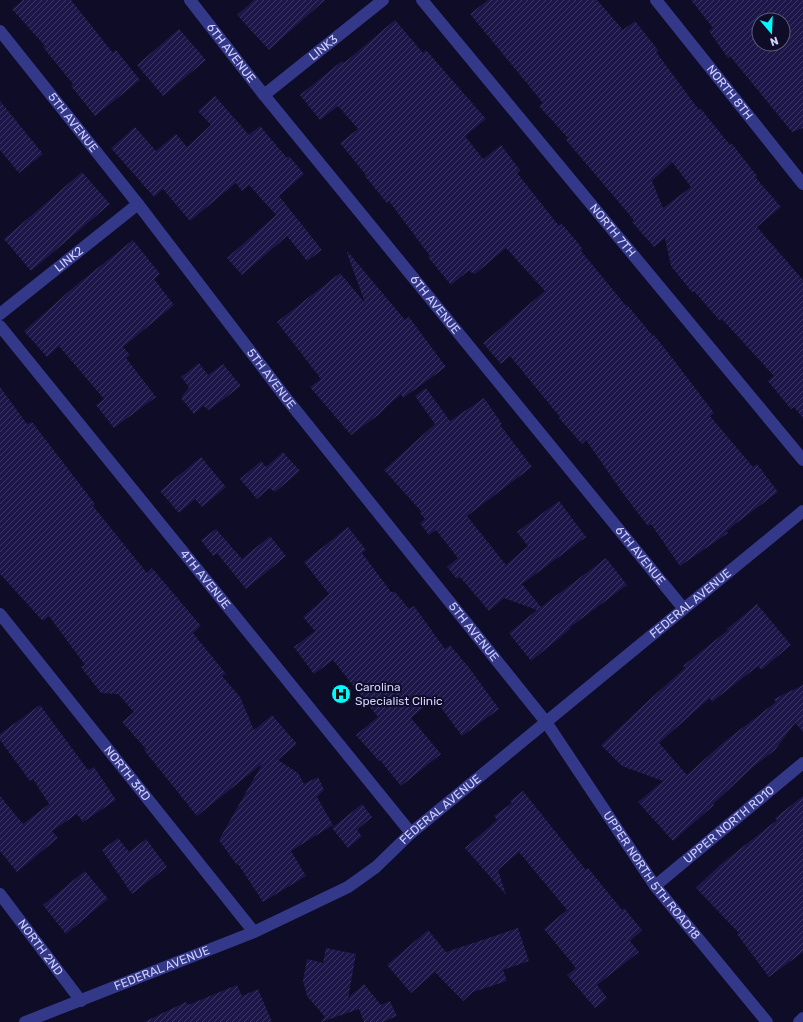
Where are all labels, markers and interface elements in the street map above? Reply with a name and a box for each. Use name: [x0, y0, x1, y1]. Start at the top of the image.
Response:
north arrow: [751, 12, 791, 52]
street label: 6TH AVENUE: [204, 20, 259, 85]
street label: LINK3: [306, 32, 341, 63]
text: N: [768, 34, 780, 48]
street label: NORTH 8TH: [704, 62, 756, 122]
street label: 5TH AVENUE: [45, 90, 101, 155]
street label: NORTH 7TH: [587, 201, 639, 260]
street label: LINK2: [52, 243, 86, 275]
street label: 6TH AVENUE: [407, 272, 463, 337]
street label: 5TH AVENUE: [244, 346, 299, 411]
street label: 6TH AVENUE: [612, 523, 668, 588]
street label: 4TH AVENUE: [177, 547, 233, 612]
street label: FEDERAL AVENUE: [647, 566, 734, 641]
street label: 5TH AVENUE: [446, 599, 502, 664]
place label: Carolina Specialist Clinic: [355, 680, 443, 708]
hospital icon: Carolina Specialist Clinic: [330, 683, 352, 705]
street label: NORTH 3RD: [101, 743, 153, 804]
street label: FEDERAL AVENUE: [397, 772, 484, 847]
street label: UPPER NORTH RD10: [681, 783, 777, 866]
street label: UPPER NORTH 5TH ROAD18: [600, 809, 703, 942]
street label: NORTH 2ND: [15, 917, 66, 978]
street label: FEDERAL AVENUE: [112, 943, 212, 993]

